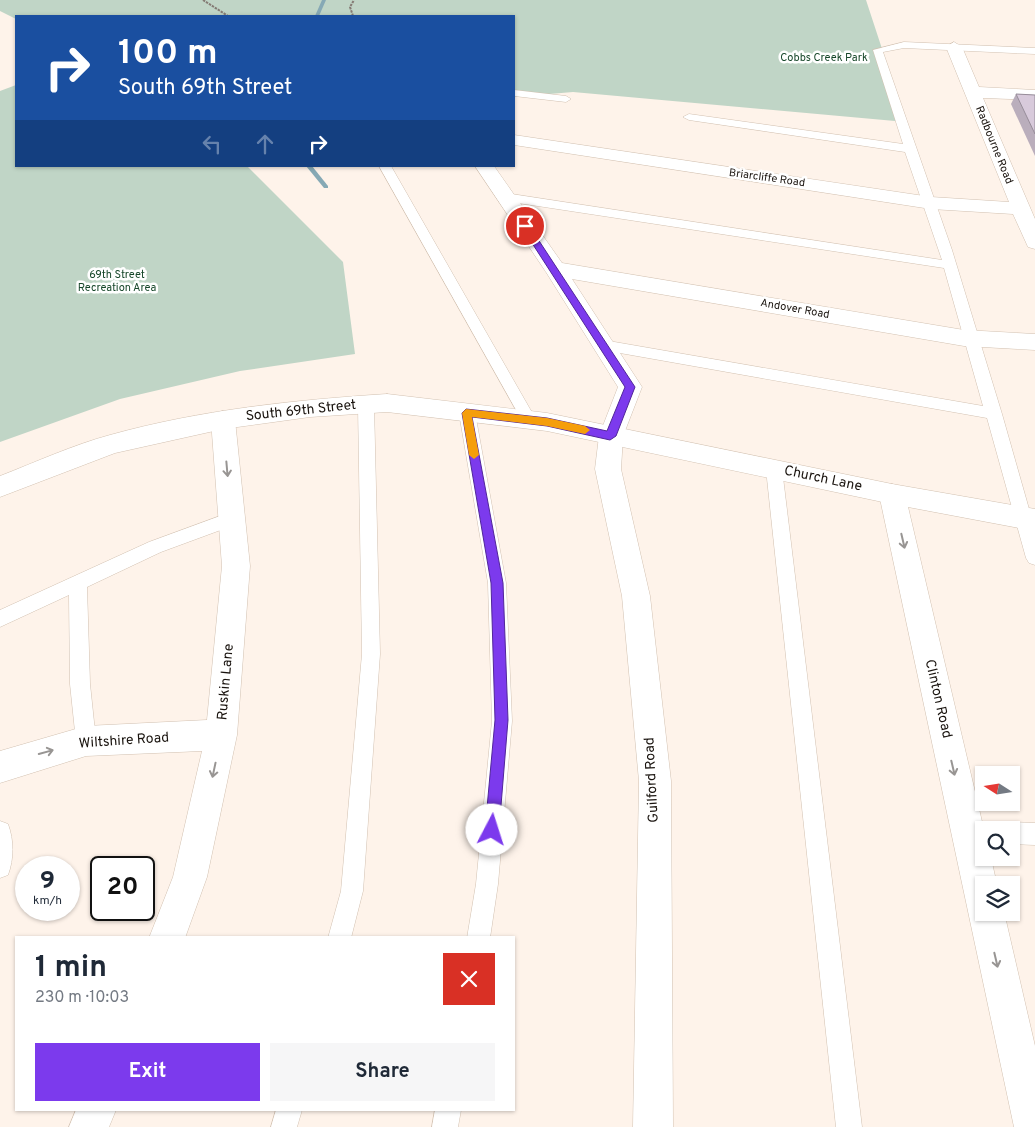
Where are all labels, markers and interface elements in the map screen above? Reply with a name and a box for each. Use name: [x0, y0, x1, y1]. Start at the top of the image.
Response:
text: 100 m: [118, 32, 218, 76]
icon: right: [35, 35, 100, 100]
park label: Cobbs Creek Park: [780, 51, 868, 65]
text: South 69th Street: [118, 75, 292, 102]
street label: Radbourne Road: [972, 104, 1016, 186]
icon: left: [198, 130, 226, 158]
icon: ahead: [251, 130, 279, 158]
icon: right: [304, 130, 332, 158]
street label: Briarcliffe Road: [728, 166, 806, 190]
pin: [504, 205, 546, 247]
icon: arrive: [511, 212, 539, 240]
park label: 69th Street Recreation Area: [78, 268, 156, 295]
street label: Andover Road: [759, 296, 831, 322]
street label: South 69th Street: [245, 397, 357, 425]
one-way arrow: [222, 461, 232, 477]
street label: Church Lane: [783, 462, 863, 496]
one-way arrow: [899, 533, 908, 549]
street label: Ruskin Lane: [214, 643, 238, 721]
street label: Clinton Road: [921, 658, 955, 740]
street label: Wiltshire Road: [78, 729, 170, 753]
street label: Guilford Road: [641, 737, 663, 823]
one-way arrow: [38, 747, 54, 756]
one-way arrow: [949, 760, 958, 776]
one-way arrow: [208, 761, 218, 777]
north arrow: [975, 766, 1020, 811]
map controls: [975, 766, 1020, 921]
position arrow: [465, 803, 517, 855]
button: search: [975, 821, 1020, 866]
speed limit sign: 20: [90, 856, 155, 921]
text: 9: [40, 866, 55, 898]
button: layers: [975, 876, 1020, 921]
text: km/h: [33, 893, 62, 909]
text: 1 min: [35, 950, 107, 987]
one-way arrow: [992, 952, 1001, 968]
button: close: [443, 953, 495, 1005]
text: 230 m · 10:03: [35, 988, 129, 1008]
button: Exit: [35, 1043, 260, 1101]
button: Share: [270, 1043, 495, 1101]

